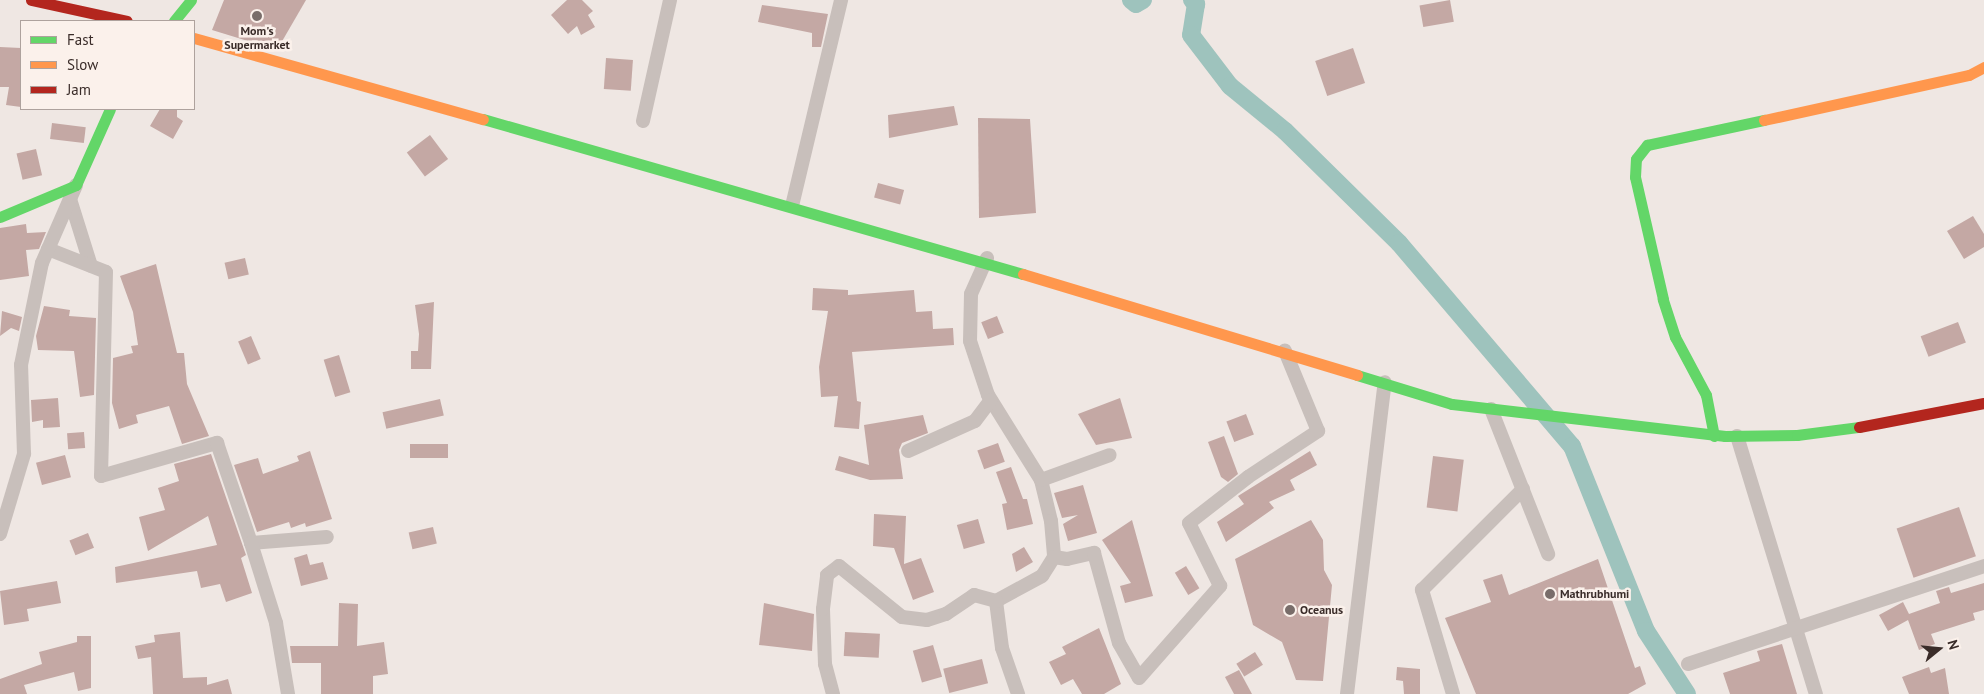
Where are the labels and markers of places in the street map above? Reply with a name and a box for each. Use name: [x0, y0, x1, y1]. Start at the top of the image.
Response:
marker: Mom's Supermarket: [251, 10, 263, 22]
place label: Mom's Supermarket: [224, 24, 290, 52]
place label: Mathrubhumi: [1560, 587, 1629, 601]
marker: Mathrubhumi: [1544, 588, 1556, 600]
place label: Oceanus: [1300, 603, 1343, 617]
marker: Oceanus: [1284, 604, 1296, 616]

